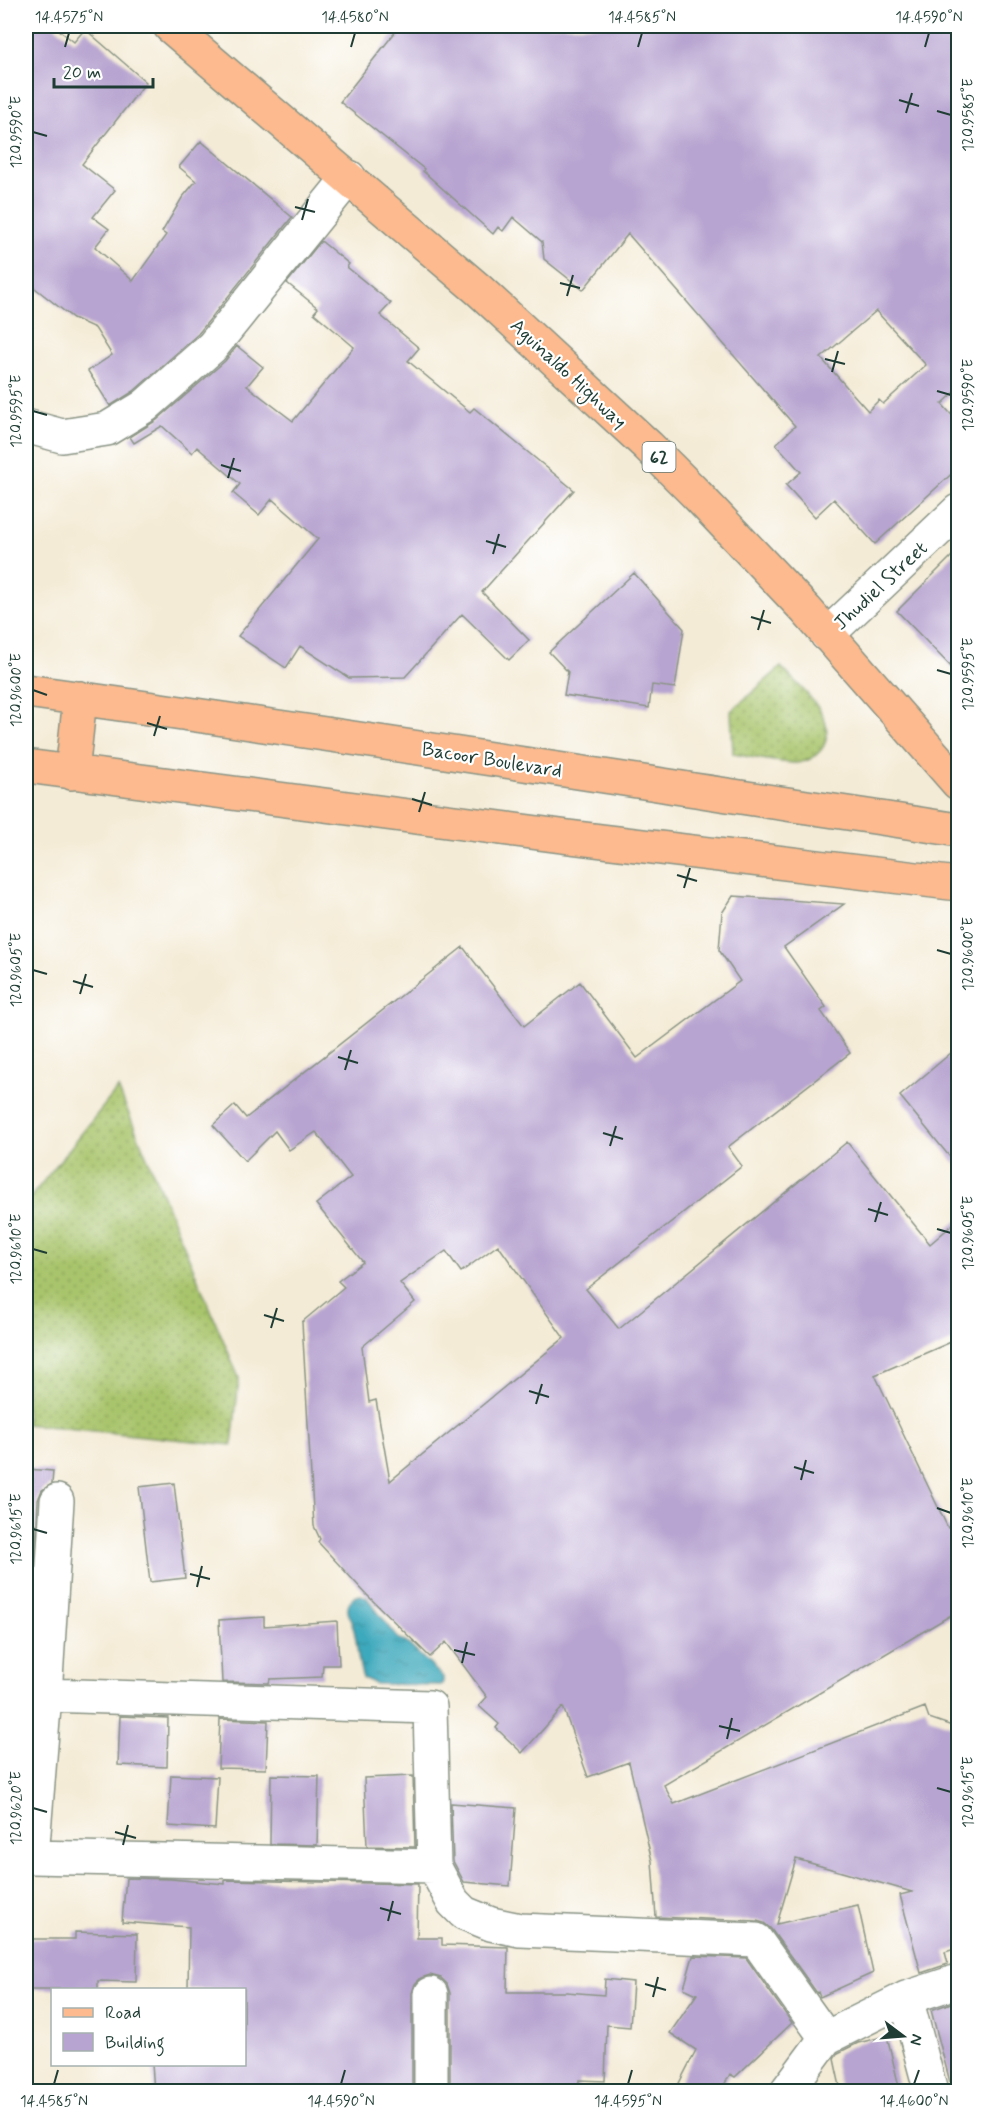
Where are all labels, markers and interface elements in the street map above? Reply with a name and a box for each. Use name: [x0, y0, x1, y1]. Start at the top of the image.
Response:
text: 14.4575°N: [35, 8, 103, 28]
text: 14.4580°N: [321, 8, 389, 28]
text: 14.4585°N: [608, 8, 676, 28]
text: 14.4590°N: [895, 8, 963, 28]
scale bar: [54, 51, 153, 89]
text: 20 m: [63, 61, 101, 85]
text: 120.9585°E: [959, 78, 979, 152]
text: 120.9590°E: [7, 95, 27, 168]
street label: Aguinaldo Highway: [503, 313, 632, 436]
text: 120.9590°E: [959, 358, 979, 431]
text: 120.9595°E: [7, 374, 27, 448]
road number: 62: [642, 442, 676, 472]
street label: Jhudiel Street: [828, 535, 934, 637]
text: 120.9595°E: [959, 637, 979, 711]
text: 120.9600°E: [7, 653, 27, 727]
street label: Bacoor Boulevard: [420, 736, 564, 785]
text: 120.9600°E: [959, 917, 979, 991]
text: 120.9605°E: [7, 932, 27, 1007]
text: 120.9605°E: [959, 1195, 979, 1270]
text: 120.9610°E: [7, 1213, 27, 1284]
text: 120.9610°E: [959, 1477, 979, 1548]
text: 120.9615°E: [7, 1493, 27, 1565]
text: 120.9615°E: [959, 1756, 979, 1828]
text: 120.9620°E: [7, 1771, 27, 1845]
legend: [51, 1988, 246, 2066]
text: Road: [105, 2001, 141, 2025]
north arrow: [873, 2006, 933, 2066]
text: Building: [105, 2031, 165, 2057]
text: N: [904, 2032, 928, 2048]
text: 14.4585°N: [20, 2092, 88, 2112]
text: 14.4590°N: [307, 2092, 375, 2112]
text: 14.4595°N: [594, 2092, 662, 2112]
text: 14.4600°N: [880, 2092, 948, 2112]

